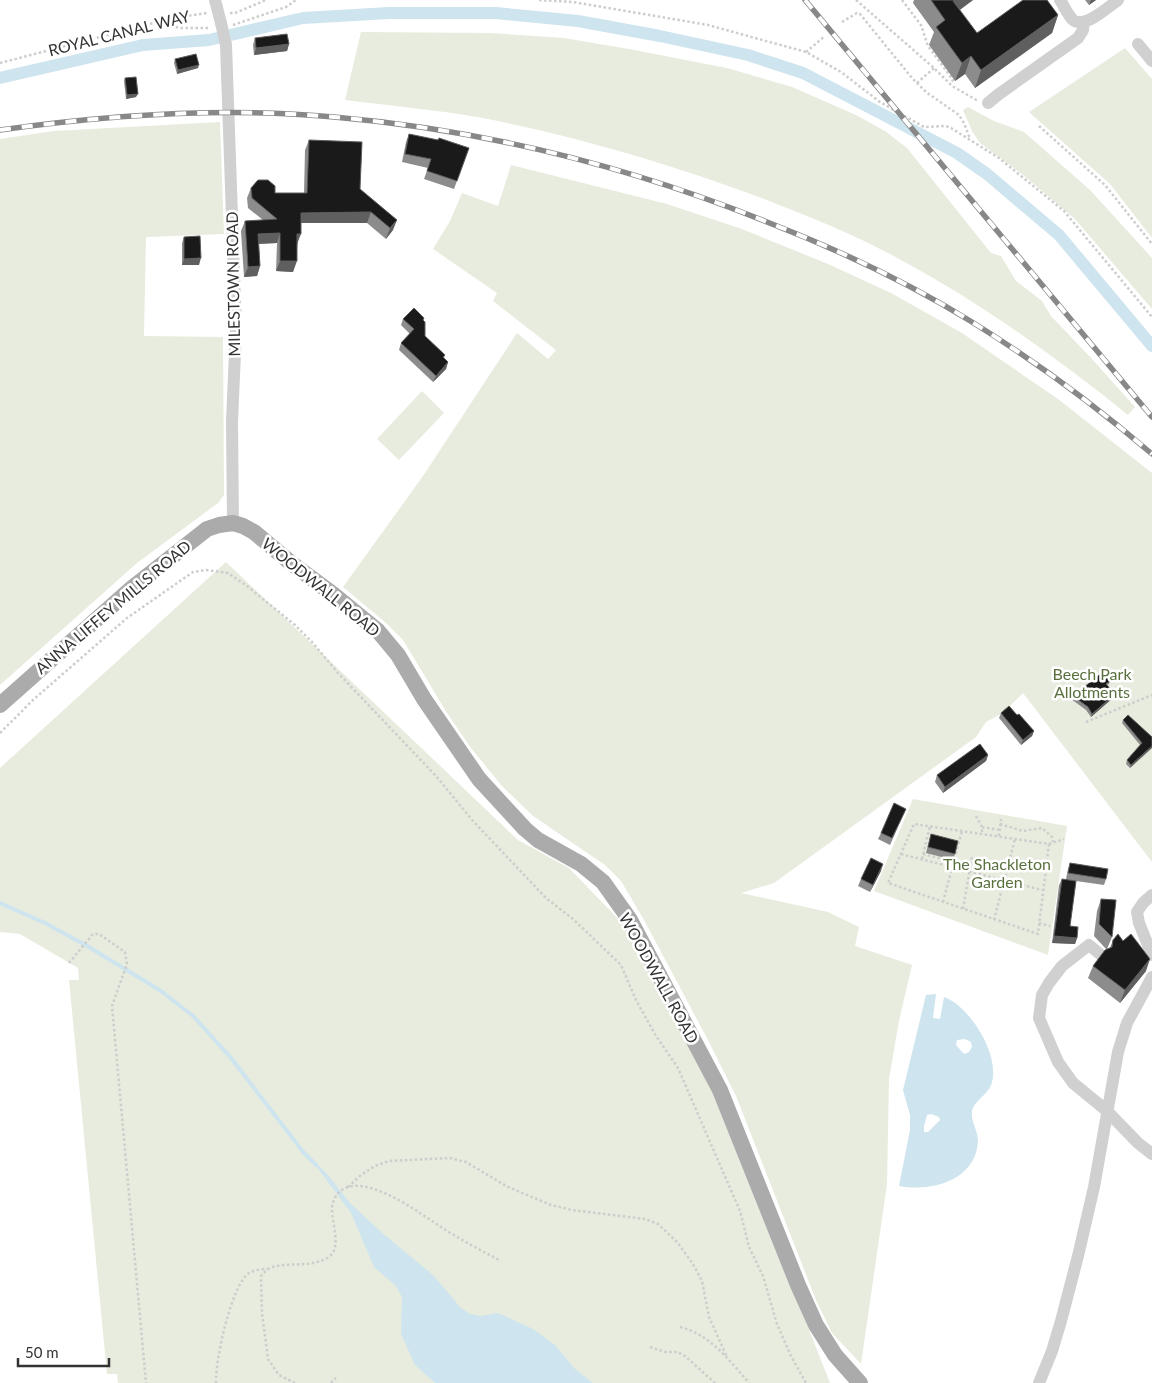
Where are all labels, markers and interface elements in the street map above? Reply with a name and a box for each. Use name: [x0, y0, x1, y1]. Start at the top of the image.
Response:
street label: ROYAL CANAL WAY: [46, 6, 192, 59]
street label: MILESTOWN ROAD: [222, 211, 243, 357]
street label: WOODWALL ROAD: [259, 533, 384, 640]
street label: ANNA LIFFEY MILLS ROAD: [31, 536, 194, 677]
park label: Beech Park Allotments: [1052, 664, 1132, 701]
park label: The Shackleton Garden: [943, 854, 1051, 891]
street label: WOODWALL ROAD: [616, 909, 703, 1046]
scale bar: [18, 1336, 109, 1368]
text: 50 m: [25, 1343, 59, 1361]

